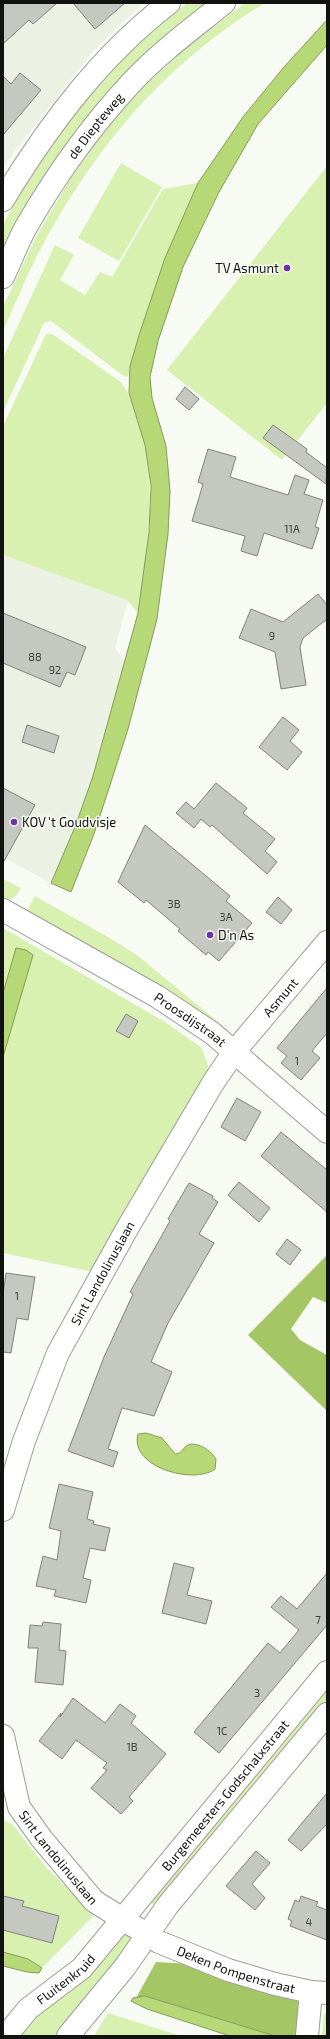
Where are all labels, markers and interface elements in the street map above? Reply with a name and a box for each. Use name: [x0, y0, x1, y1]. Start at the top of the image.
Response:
street label: de Diepteweg: [64, 89, 127, 162]
place label: TV Asmunt: [215, 260, 279, 276]
marker: TV Asmunt: [282, 263, 292, 273]
house number: 11A: [284, 522, 300, 535]
house number: 9: [269, 629, 275, 642]
house number: 88: [28, 650, 42, 663]
house number: 92: [49, 663, 61, 676]
place label: KOV 't Goudvisje: [22, 814, 116, 830]
marker: KOV 't Goudvisje: [9, 817, 19, 827]
house number: 3B: [168, 897, 181, 910]
house number: 3A: [220, 910, 233, 923]
place label: D'n As: [218, 927, 254, 943]
marker: D'n As: [205, 930, 215, 940]
street label: Asmunt: [259, 974, 301, 1020]
street label: Proosdijstraat: [151, 989, 230, 1050]
house number: 1: [295, 1054, 299, 1067]
street label: Sint Landolinuslaan: [67, 1218, 138, 1328]
house number: 1: [15, 1289, 19, 1302]
house number: 7: [315, 1613, 321, 1626]
house number: 3: [254, 1686, 260, 1699]
street label: Burgemeesters Godschalxstraat: [158, 1716, 292, 1874]
house number: 1C: [217, 1724, 227, 1737]
house number: 1B: [126, 1740, 138, 1753]
street label: Sint Landolinuslaan: [16, 1807, 102, 1908]
house number: 4: [306, 1915, 313, 1928]
street label: Deken Pompenstraat: [175, 1942, 297, 1996]
street label: Fluitenkruid: [33, 1951, 98, 2008]

